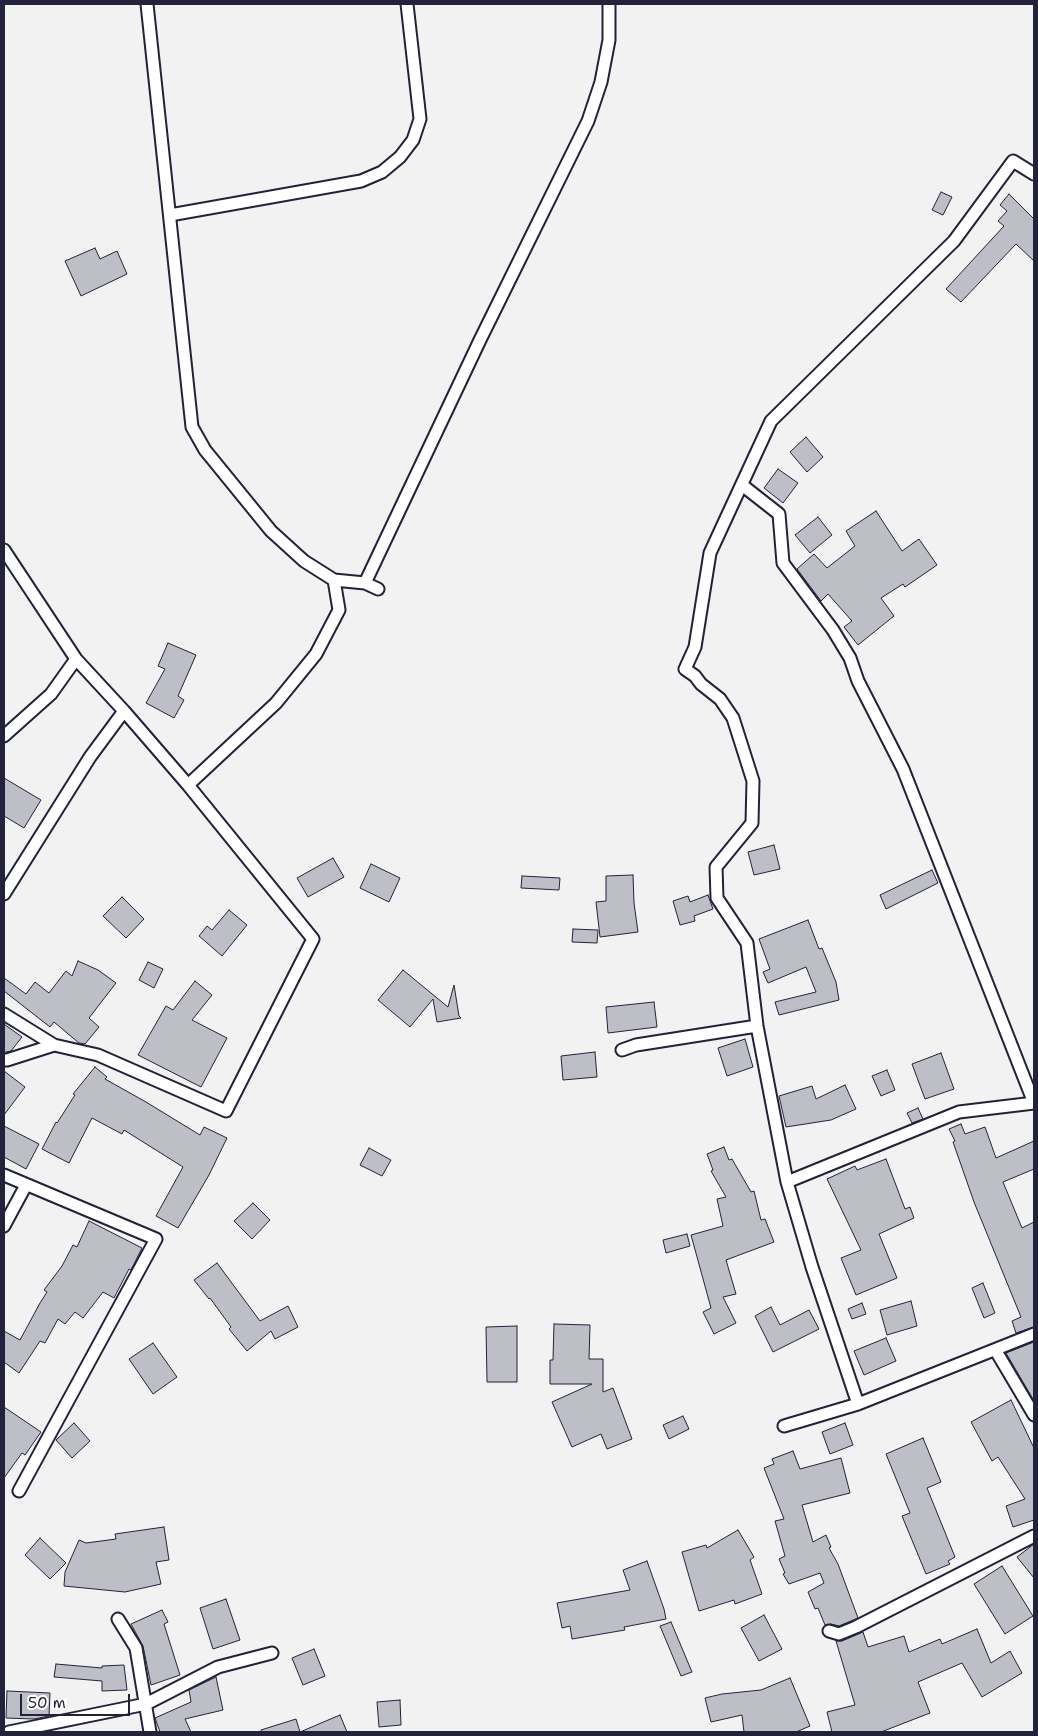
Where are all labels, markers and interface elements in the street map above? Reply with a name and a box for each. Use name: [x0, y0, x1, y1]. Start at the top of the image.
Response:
scale bar: [22, 1684, 132, 1716]
text: 50 m: [28, 1693, 66, 1713]

